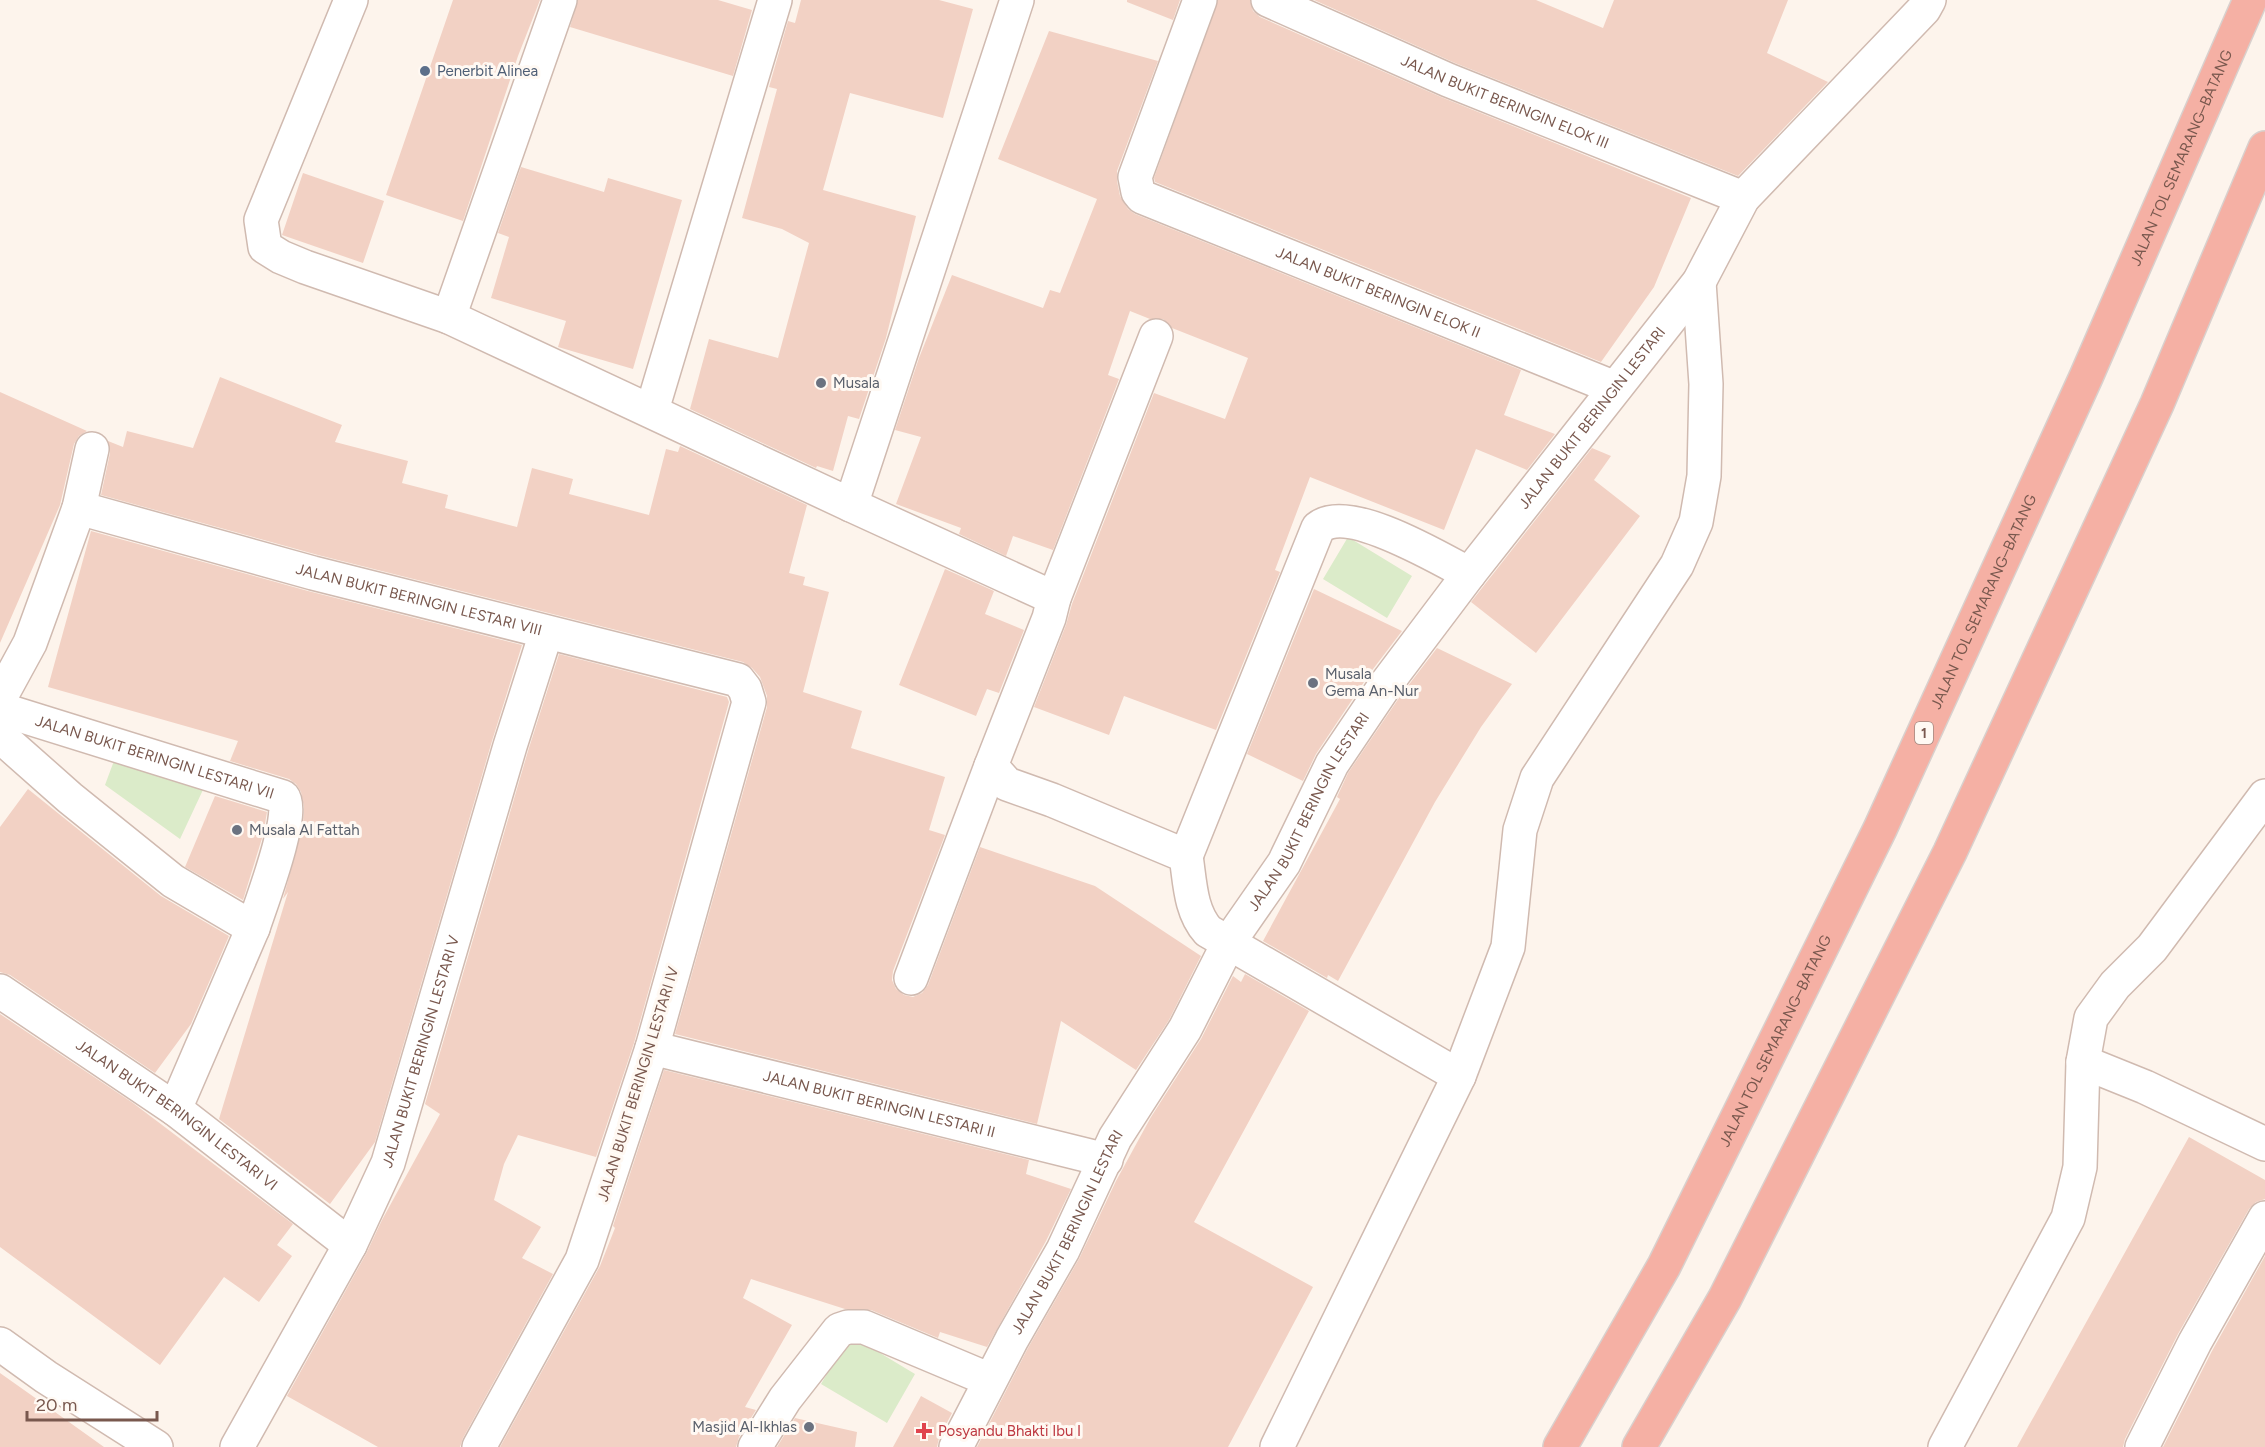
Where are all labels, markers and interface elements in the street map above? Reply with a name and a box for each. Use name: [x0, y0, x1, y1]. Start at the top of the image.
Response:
street label: JALAN TOL SEMARANG–BATANG: [2126, 47, 2236, 269]
street label: JALAN BUKIT BERINGIN ELOK III: [1398, 51, 1612, 152]
place label: Penerbit Alinea: [437, 62, 538, 80]
marker: Penerbit Alinea: [418, 64, 432, 78]
street label: JALAN BUKIT BERINGIN ELOK II: [1273, 243, 1483, 342]
street label: JALAN BUKIT BERINGIN LESTARI: [1515, 323, 1669, 513]
place label: Musala: [833, 374, 880, 392]
marker: Musala: [814, 376, 828, 390]
street label: JALAN TOL SEMARANG–BATANG: [1927, 491, 2040, 712]
street label: JALAN BUKIT BERINGIN LESTARI VIII: [294, 560, 544, 639]
place label: Musala Gema An-Nur: [1325, 665, 1419, 700]
marker: Musala Gema An-Nur: [1306, 676, 1320, 690]
street label: JALAN BUKIT BERINGIN LESTARI: [1244, 709, 1373, 914]
street label: JALAN BUKIT BERINGIN LESTARI VII: [33, 712, 276, 803]
road number: 1: [1915, 722, 1933, 744]
place label: Musala Al Fattah: [249, 821, 360, 839]
marker: Musala Al Fattah: [230, 823, 244, 837]
street label: JALAN TOL SEMARANG–BATANG: [1715, 932, 1835, 1150]
street label: JALAN BUKIT BERINGIN LESTARI V: [378, 933, 463, 1171]
street label: JALAN BUKIT BERINGIN LESTARI IV: [594, 964, 683, 1204]
street label: JALAN BUKIT BERINGIN LESTARI VI: [73, 1036, 281, 1194]
street label: JALAN BUKIT BERINGIN LESTARI II: [761, 1067, 997, 1141]
street label: JALAN BUKIT BERINGIN LESTARI: [1008, 1127, 1127, 1337]
scale bar: [27, 1384, 158, 1422]
text: 20 m: [36, 1394, 77, 1416]
place label: Masjid Al-Ikhlas: [692, 1418, 797, 1436]
marker: Masjid Al-Ikhlas: [802, 1420, 816, 1434]
marker: Posyandu Bhakti Ibu I: [915, 1422, 933, 1440]
place label: Posyandu Bhakti Ibu I: [938, 1422, 1081, 1440]

